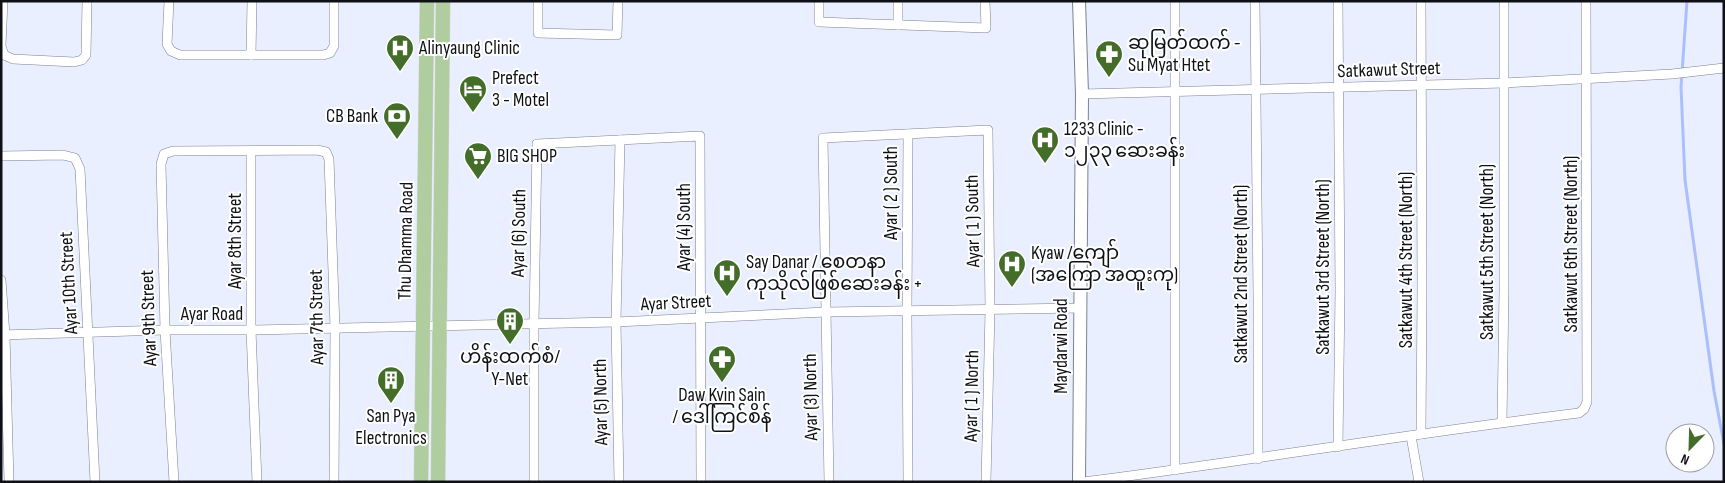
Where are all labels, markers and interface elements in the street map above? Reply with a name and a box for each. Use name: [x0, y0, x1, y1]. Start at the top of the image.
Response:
place label: ဆုမြတ်ထက် - Su Myat Htet: [1128, 28, 1241, 77]
hospital icon: Alinyaung Clinic: [385, 33, 415, 72]
place label: Alinyaung Clinic: [418, 37, 520, 60]
pharmacy icon: ဆုမြတ်ထက် - Su Myat Htet: [1094, 39, 1124, 78]
street label: Satkawut Street: [1337, 57, 1441, 83]
place label: Prefect 3 - Motel: [492, 67, 549, 112]
hotel icon: Prefect 3 - Motel: [458, 74, 488, 113]
bank icon: CB Bank: [382, 101, 412, 140]
place label: CB Bank: [326, 105, 379, 128]
place label: 1233 Clinic - ၁၂၃၃ ဆေးခန်း: [1064, 118, 1185, 166]
hospital icon: 1233 Clinic - ၁၂၃၃ ဆေးခန်း: [1030, 125, 1060, 164]
supermarket icon: BIG SHOP: [463, 141, 493, 180]
place label: BIG SHOP: [497, 145, 557, 168]
street label: Ayar ( 2 ) South: [880, 146, 903, 241]
street label: Satkawut 6th Street (North): [1560, 156, 1583, 332]
street label: Satkawut 5th Street (North): [1476, 164, 1499, 340]
street label: Satkawut 4th Street (North): [1395, 172, 1418, 348]
street label: Ayar ( 1 ) South: [961, 175, 985, 268]
street label: Satkawut 3rd Street (North): [1312, 179, 1335, 355]
street label: Thu Dhamma Road: [393, 182, 419, 300]
street label: Ayar (4) South: [673, 183, 696, 272]
street label: Satkawut 2nd Street (North): [1230, 185, 1253, 363]
street label: Ayar (6) South: [507, 189, 531, 278]
street label: Ayar 8th Street: [224, 193, 247, 290]
street label: Ayar 10th Street: [55, 231, 83, 336]
place label: Kyaw /ကျော် (အကြော အထူးကု): [1031, 238, 1178, 291]
hospital icon: Kyaw /ကျော် (အကြော အထူးကု): [997, 249, 1027, 288]
place label: Say Danar / စေတနာ ကုသိုလ်ဖြစ်ဆေးခန်း +: [746, 251, 922, 300]
hospital icon: Say Danar / စေတနာ ကုသိုလ်ဖြစ်ဆေးခန်း +: [712, 258, 742, 297]
street label: Ayar 9th Street: [136, 269, 162, 368]
street label: Ayar 7th Street: [305, 269, 329, 366]
street label: Ayar Street: [639, 290, 712, 316]
street label: Maydarwi Road: [1050, 298, 1073, 394]
street label: Ayar Road: [180, 303, 243, 326]
building icon: ဟိန်းထက်စံ/ Y-Net: [495, 306, 525, 345]
place label: ဟိန်းထက်စံ/ Y-Net: [460, 342, 560, 391]
pharmacy icon: Daw Kyin Sain / ဒေါ်ကြင်စိန်: [707, 344, 737, 383]
street label: Ayar ( 1 ) North: [960, 350, 984, 443]
street label: Ayar (3) North: [799, 353, 823, 442]
street label: Ayar (5) North: [589, 358, 613, 447]
building icon: San Pya Electronics: [376, 365, 406, 404]
place label: Daw Kyin Sain / ဒေါ်ကြင်စိန်: [672, 384, 772, 432]
place label: San Pya Electronics: [355, 405, 427, 450]
north arrow: [1665, 423, 1715, 473]
text: N: [1678, 450, 1692, 469]

